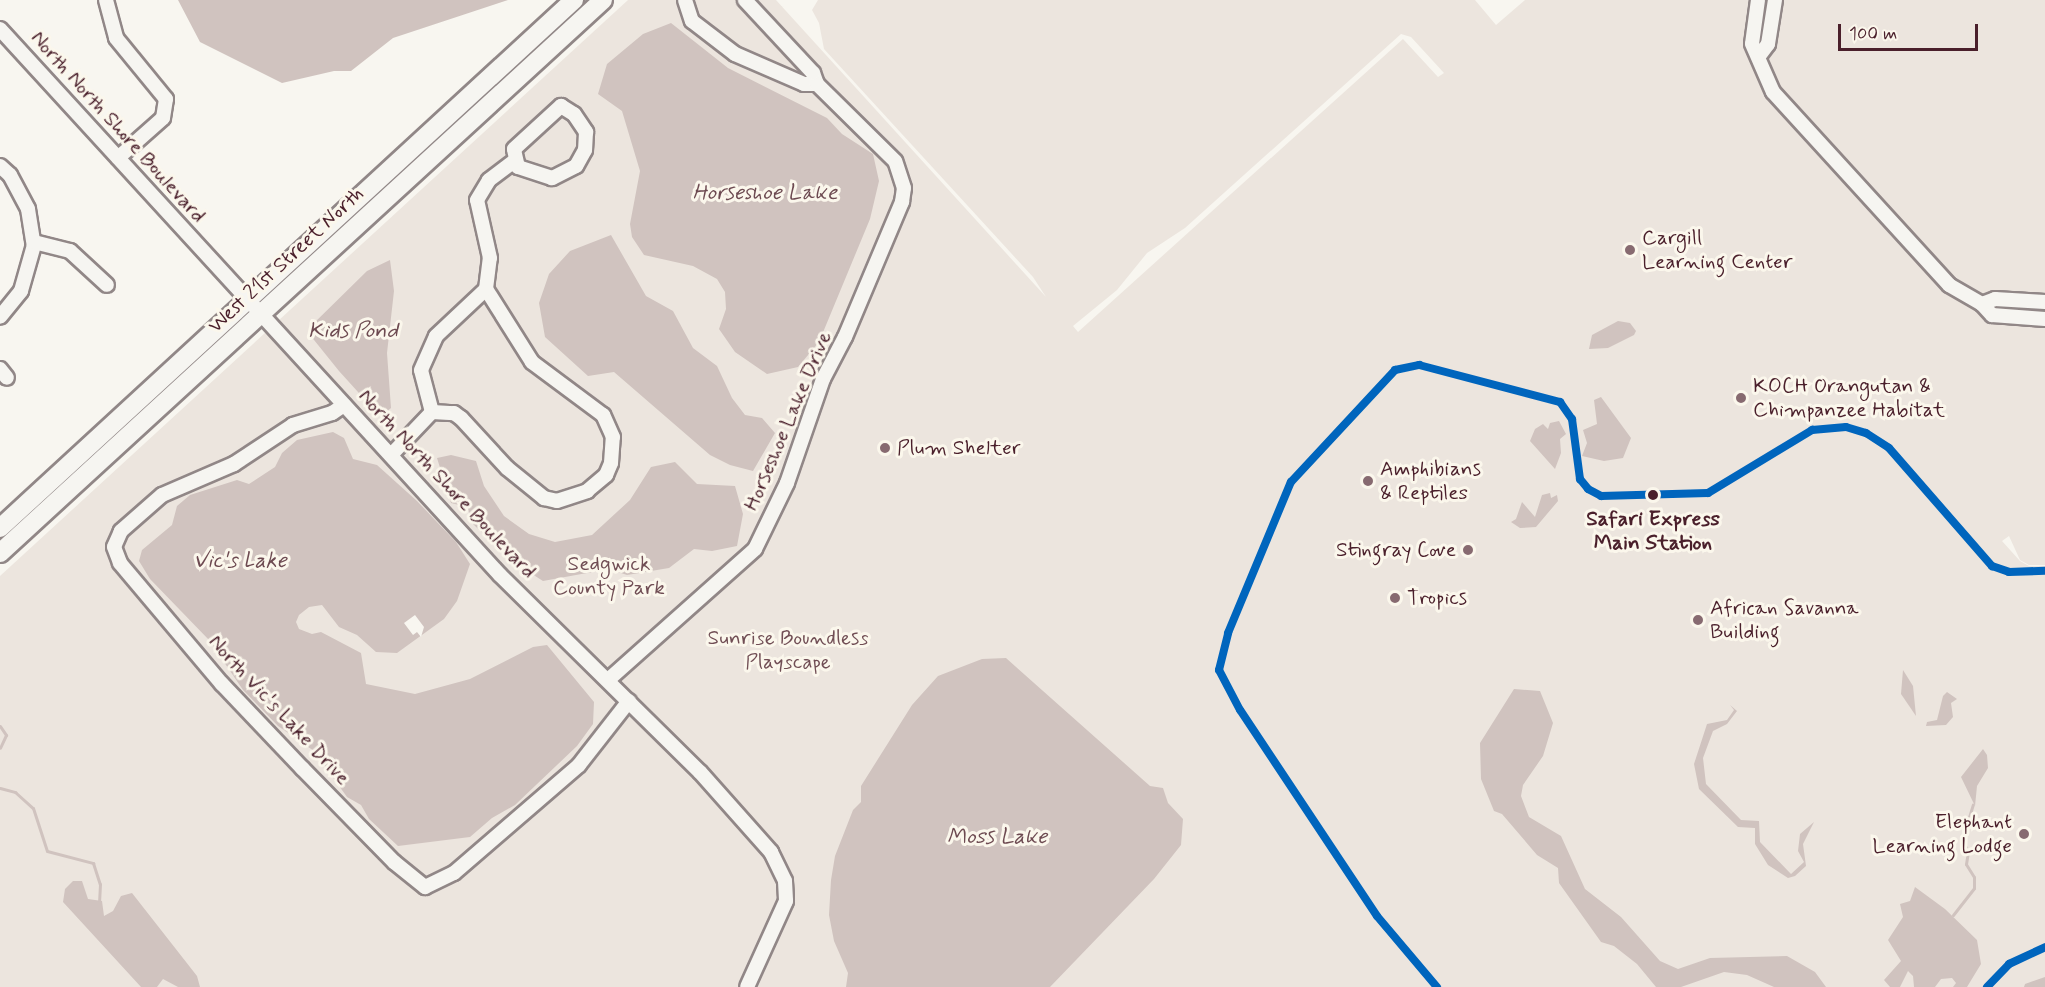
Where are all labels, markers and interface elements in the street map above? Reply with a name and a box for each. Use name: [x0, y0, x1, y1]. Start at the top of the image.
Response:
scale bar: [1841, 12, 1980, 50]
text: 100 m: [1849, 22, 1897, 46]
street label: North North Shore Boulevard: [26, 27, 210, 227]
water label: Horseshoe Lake: [694, 181, 836, 207]
street label: West 21st Street North: [203, 182, 369, 338]
place label: Cargill Learning Center: [1642, 225, 1796, 275]
marker: Cargill Learning Center: [1623, 243, 1637, 257]
water label: Kids Pond: [308, 319, 398, 345]
street label: Horseshoe Lake Drive: [740, 330, 836, 512]
place label: KOCH Orangutan & Chimpanzee Habitat: [1753, 373, 1948, 423]
street label: North North Shore Boulevard: [354, 385, 540, 583]
marker: KOCH Orangutan & Chimpanzee Habitat: [1734, 391, 1748, 405]
place label: Plum Shelter: [897, 435, 1020, 461]
marker: Plum Shelter: [878, 441, 892, 455]
place label: Amphibians & Reptiles: [1380, 456, 1481, 506]
marker: Amphibians & Reptiles: [1361, 474, 1375, 488]
marker: Safari Express Main Station: [1644, 486, 1662, 504]
place label: Safari Express Main Station: [1586, 506, 1720, 556]
place label: Stingray Cove: [1333, 537, 1456, 563]
marker: Stingray Cove: [1461, 543, 1475, 557]
water label: Vic's Lake: [192, 549, 288, 575]
park label: Sedgwick County Park: [554, 551, 664, 601]
place label: Tropics: [1407, 585, 1467, 611]
marker: Tropics: [1388, 591, 1402, 605]
place label: African Savanna Building: [1710, 595, 1865, 645]
marker: African Savanna Building: [1691, 613, 1705, 627]
park label: Sunrise Boundless Playscape: [709, 625, 867, 675]
street label: North Vic's Lake Drive: [202, 629, 356, 791]
place label: Elephant Learning Lodge: [1870, 809, 2012, 859]
water label: Moss Lake: [947, 825, 1047, 851]
marker: Elephant Learning Lodge: [2017, 827, 2031, 841]

